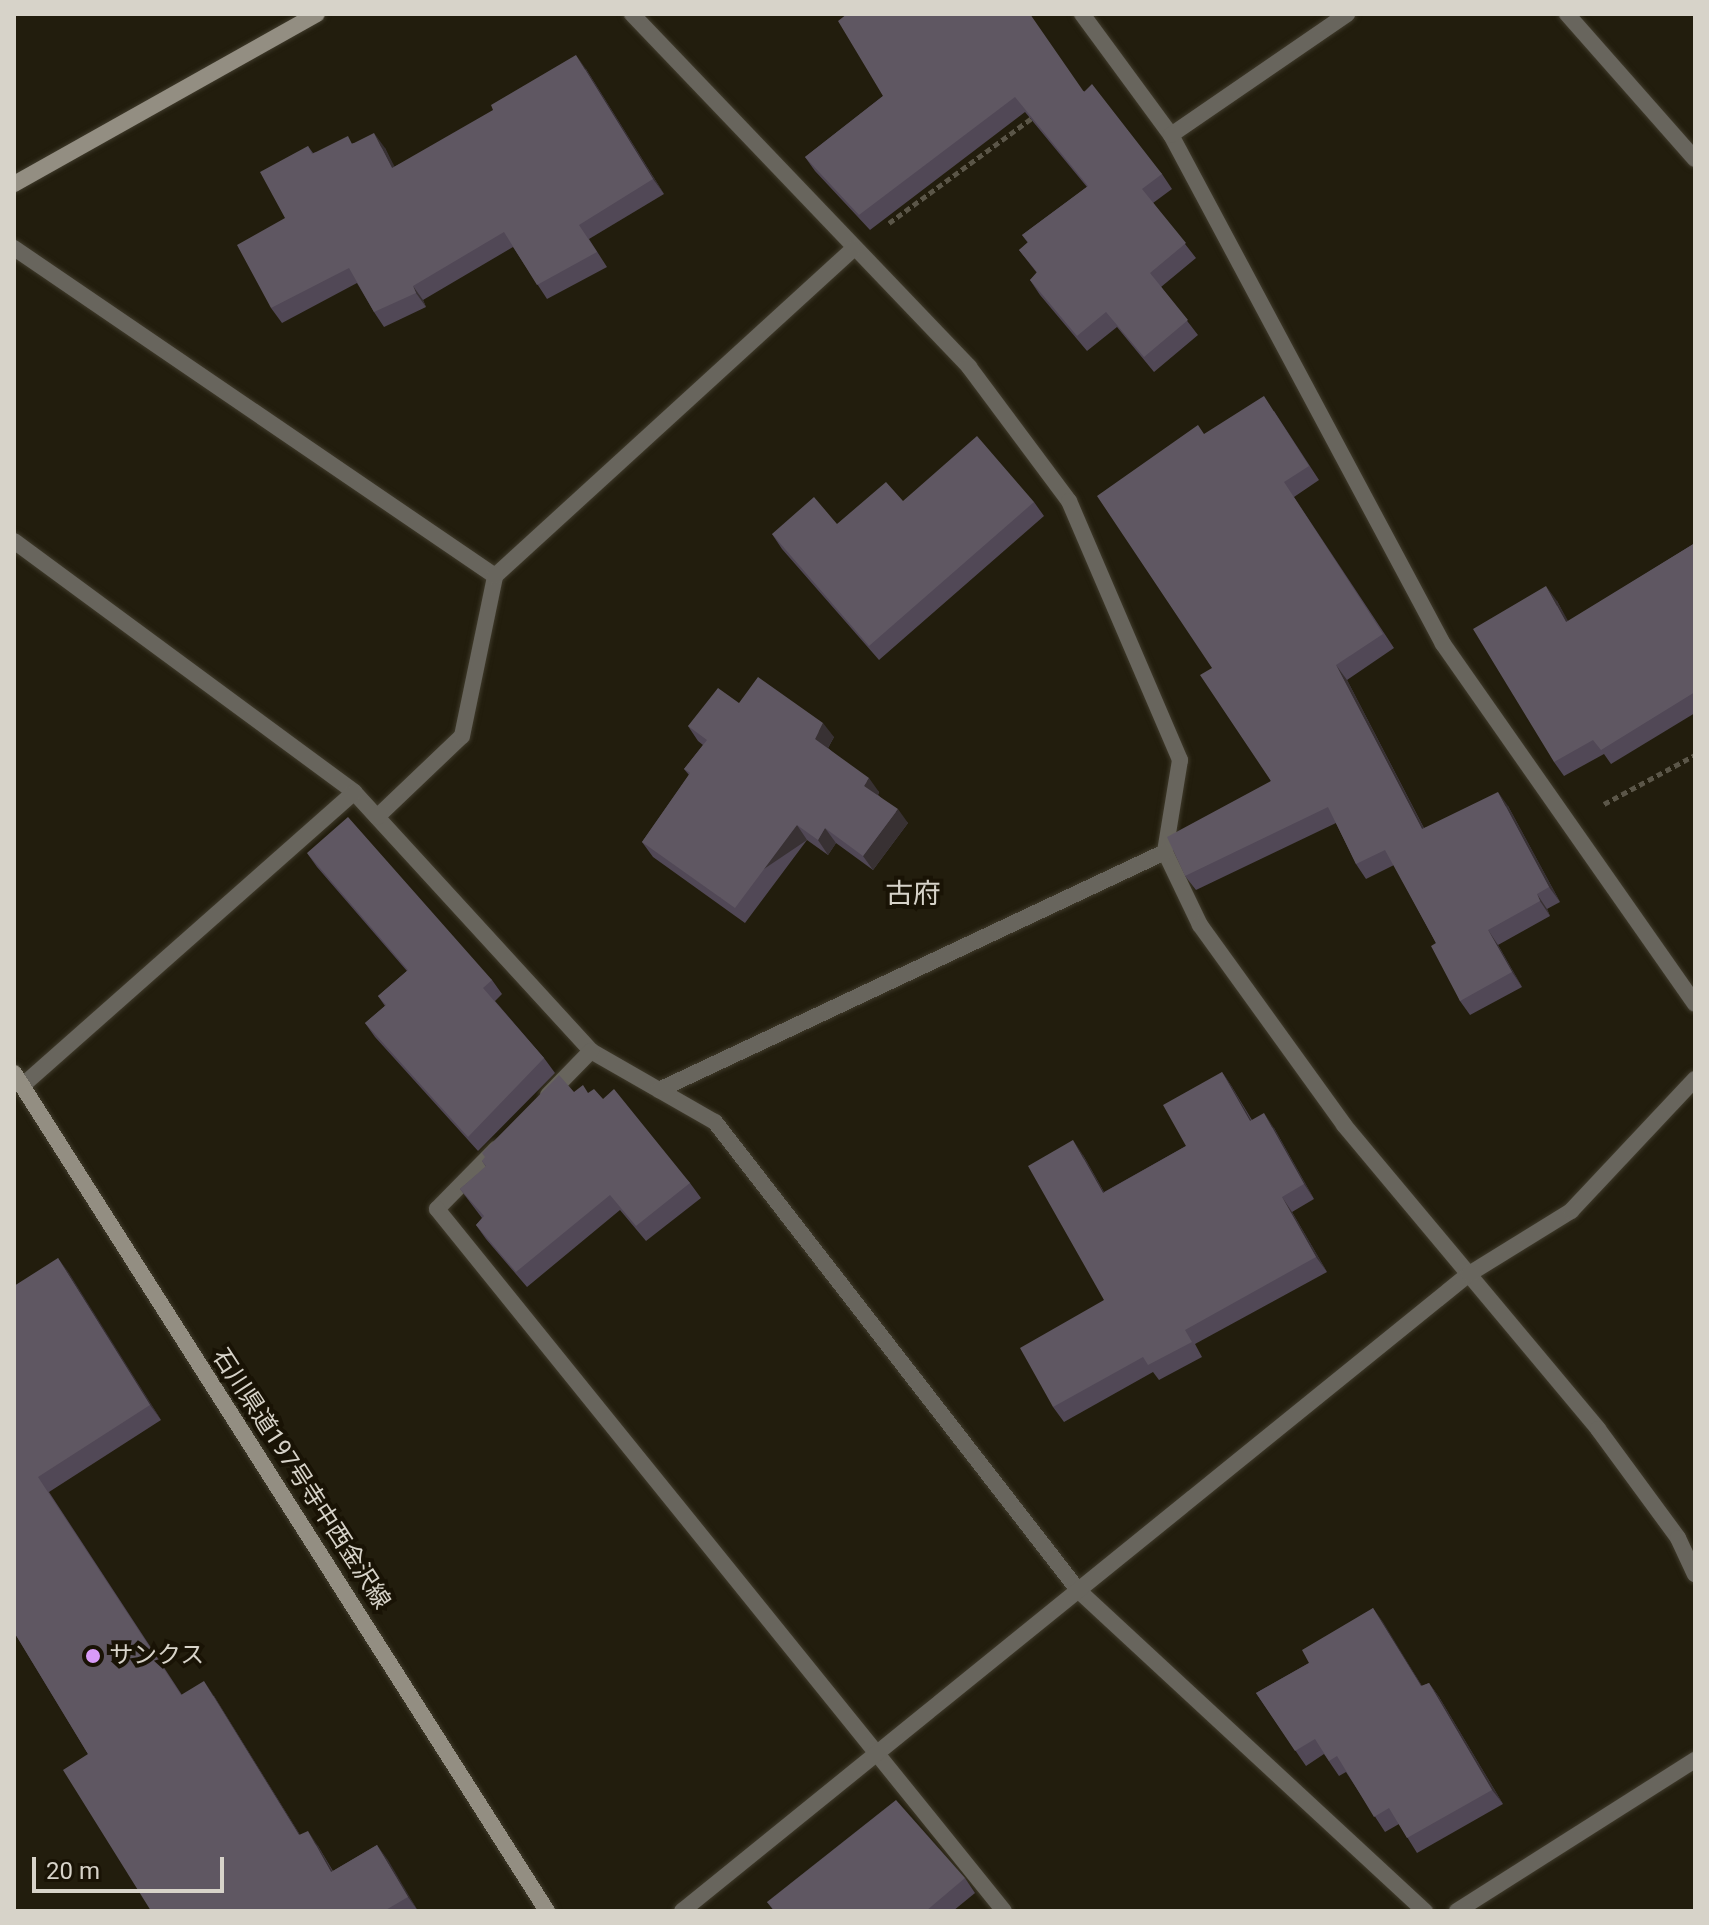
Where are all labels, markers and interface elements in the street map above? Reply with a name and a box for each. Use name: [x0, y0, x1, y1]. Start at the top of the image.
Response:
district label: 古府: [885, 877, 941, 911]
street label: 石川県道197号寺中西金沢線: [206, 1343, 396, 1615]
place label: サンクス: [109, 1642, 205, 1670]
marker: サンクス: [84, 1647, 102, 1665]
scale bar: [36, 1841, 228, 1891]
text: 20 m: [46, 1857, 100, 1885]

